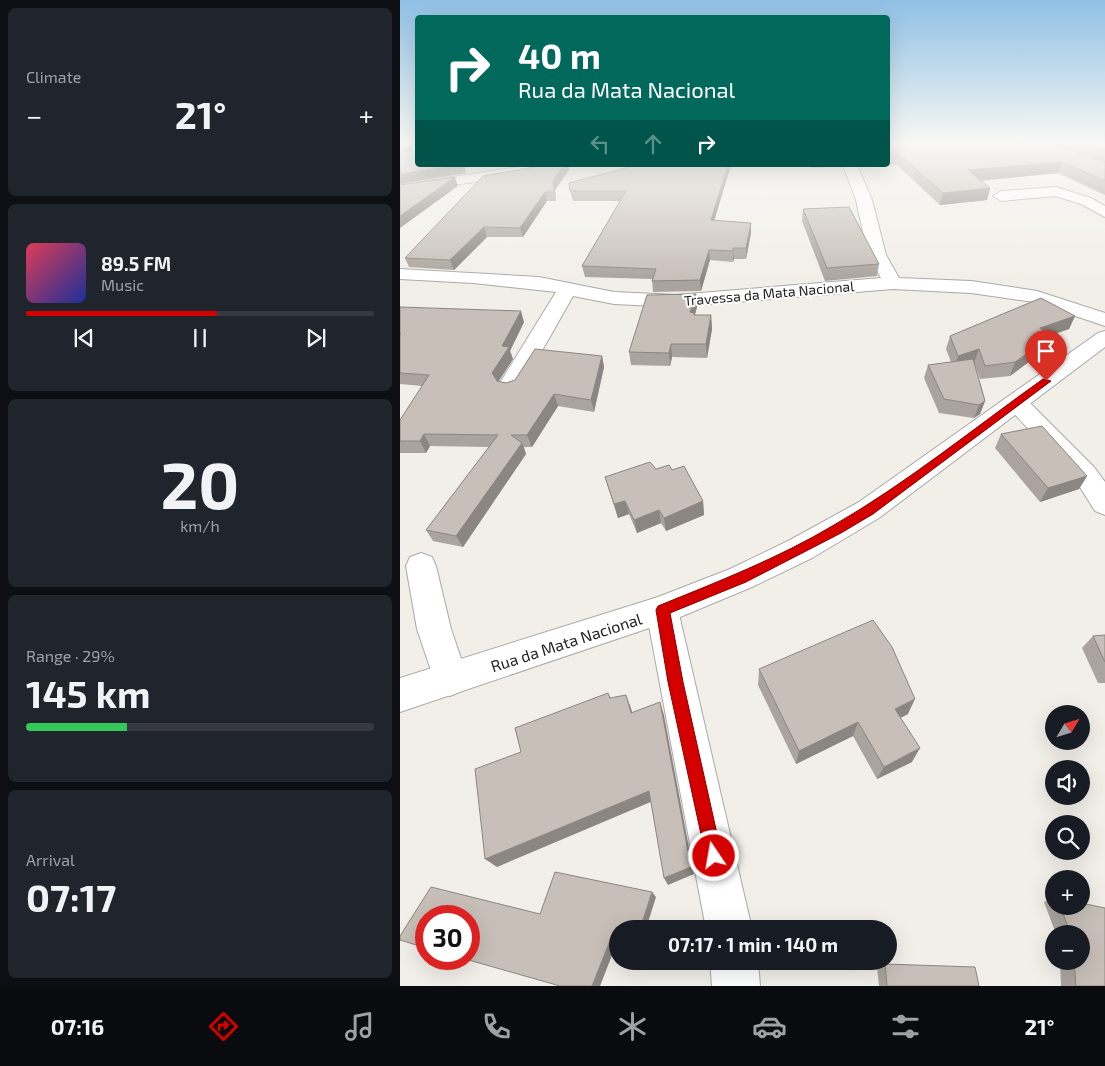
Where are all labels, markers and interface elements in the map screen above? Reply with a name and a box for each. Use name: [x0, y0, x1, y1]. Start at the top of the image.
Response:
text: 40 m: [518, 34, 601, 76]
icon: right: [435, 35, 500, 100]
text: Climate: [26, 67, 81, 86]
text: Rua da Mata Nacional: [518, 76, 735, 102]
text: 21°: [175, 91, 226, 137]
text: −: [26, 98, 42, 132]
text: +: [359, 98, 374, 132]
icon: left: [586, 130, 614, 158]
icon: ahead: [639, 130, 667, 158]
icon: right: [692, 130, 720, 158]
text: 89.5 FM: [101, 252, 171, 275]
text: Music: [101, 275, 144, 294]
street label: Travessa da Mata Nacional: [683, 277, 856, 309]
icon: previous: [70, 324, 98, 352]
icon: pause: [186, 324, 214, 352]
icon: next: [302, 324, 330, 352]
pin: [1025, 330, 1067, 381]
icon: arrive: [1032, 337, 1060, 365]
text: 20: [161, 444, 239, 522]
text: km/h: [180, 516, 220, 535]
street label: Rua da Mata Nacional: [488, 608, 644, 675]
text: Range · 29%: [26, 646, 115, 665]
text: 145 km: [26, 670, 151, 716]
north arrow: [1045, 705, 1090, 750]
map controls: [1045, 705, 1090, 970]
button: sound: [1045, 760, 1090, 805]
button: search: [1045, 815, 1090, 860]
position arrow: [687, 829, 739, 881]
text: Arrival: [26, 850, 75, 869]
button: +: [1045, 870, 1090, 915]
text: 07:17: [26, 874, 116, 920]
speed limit sign: 30: [415, 905, 480, 970]
button: −: [1045, 925, 1090, 970]
text: 07:17 · 1 min · 140 m: [668, 933, 838, 956]
icon: directions: [206, 1009, 241, 1044]
icon: music: [342, 1009, 377, 1044]
icon: phone: [479, 1009, 514, 1044]
icon: climate: [615, 1009, 650, 1044]
icon: car: [752, 1009, 787, 1044]
icon: filters: [888, 1009, 923, 1044]
text: 07:16: [51, 1013, 104, 1039]
text: 21°: [1024, 1013, 1054, 1039]

